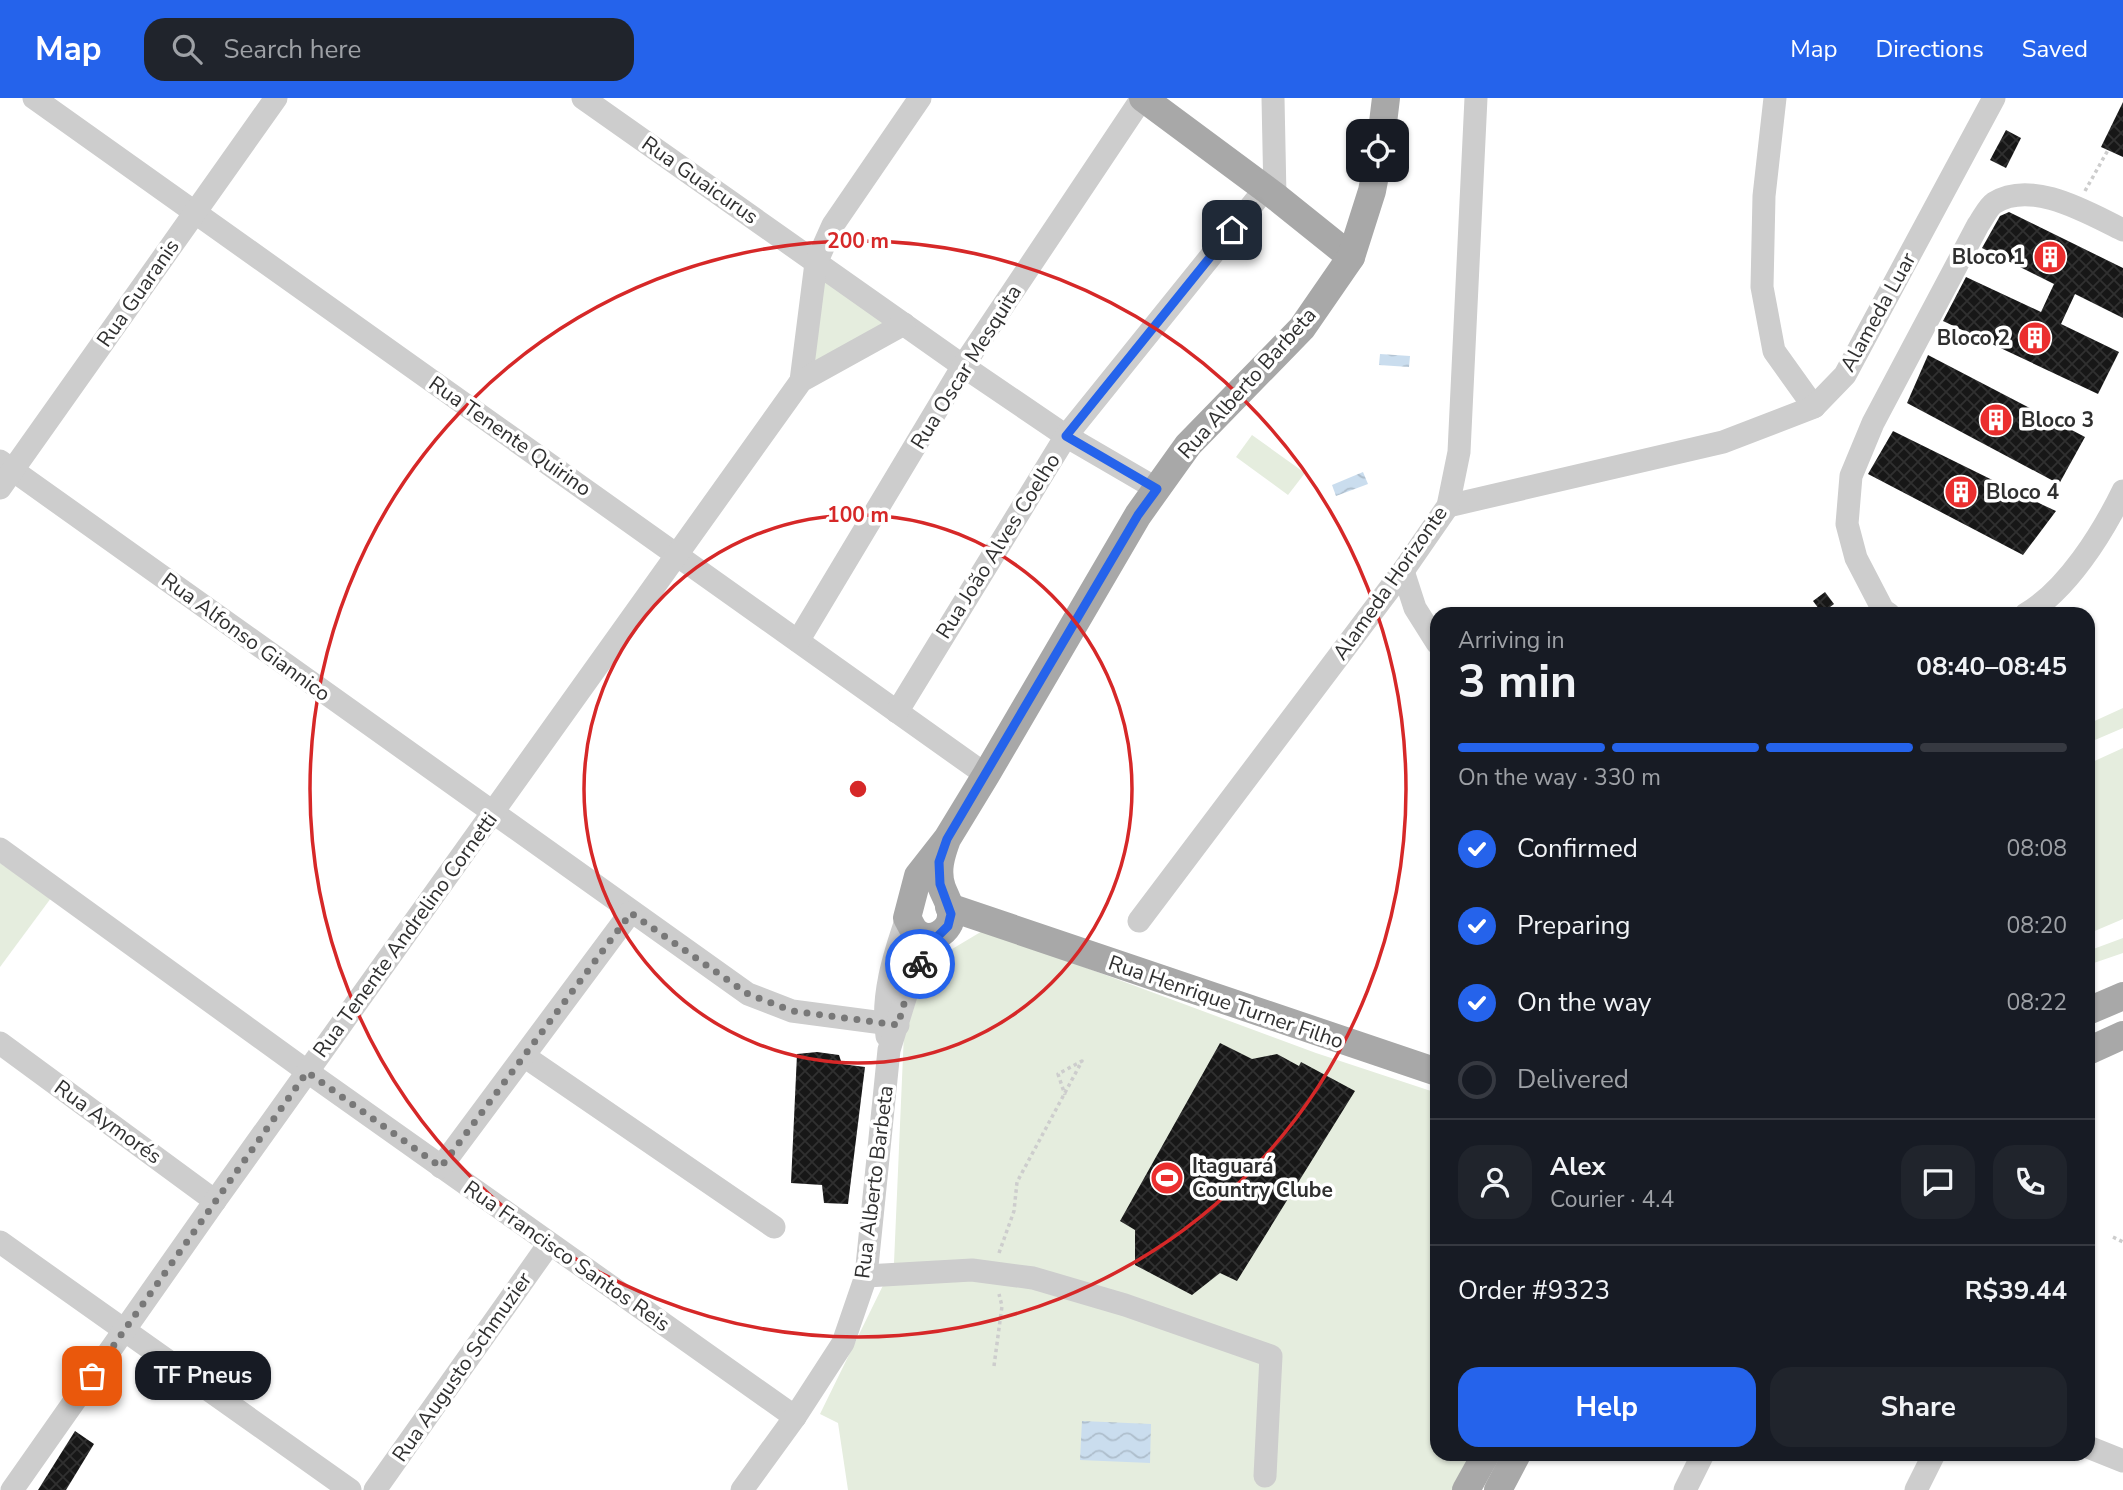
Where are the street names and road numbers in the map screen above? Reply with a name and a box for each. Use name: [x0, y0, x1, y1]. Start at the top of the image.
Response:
street label: Rua Guaicurus: [636, 129, 764, 231]
street label: Rua Guaranis: [90, 233, 186, 353]
street label: Alameda Luar: [1834, 247, 1923, 377]
street label: Rua Oscar Mesquita: [904, 280, 1028, 454]
street label: Rua Alberto Barbeta: [1172, 301, 1322, 465]
street label: Rua Tenente Quirino: [423, 369, 597, 503]
street label: Rua João Alves Coelho: [929, 448, 1067, 644]
street label: Alameda Horizonte: [1326, 500, 1454, 666]
street label: Rua Alfonso Giannico: [156, 566, 336, 708]
street label: Rua Tenente Andrelino Cornetti: [307, 807, 503, 1063]
street label: Rua Henrique Turner Filho: [1105, 949, 1347, 1055]
street label: Rua Aymorés: [49, 1074, 167, 1170]
street label: Rua Alberto Barbeta: [848, 1084, 900, 1280]
street label: Rua Francisco Santos Reis: [458, 1174, 676, 1338]
street label: Rua Augusto Schmuzier: [386, 1266, 538, 1467]

